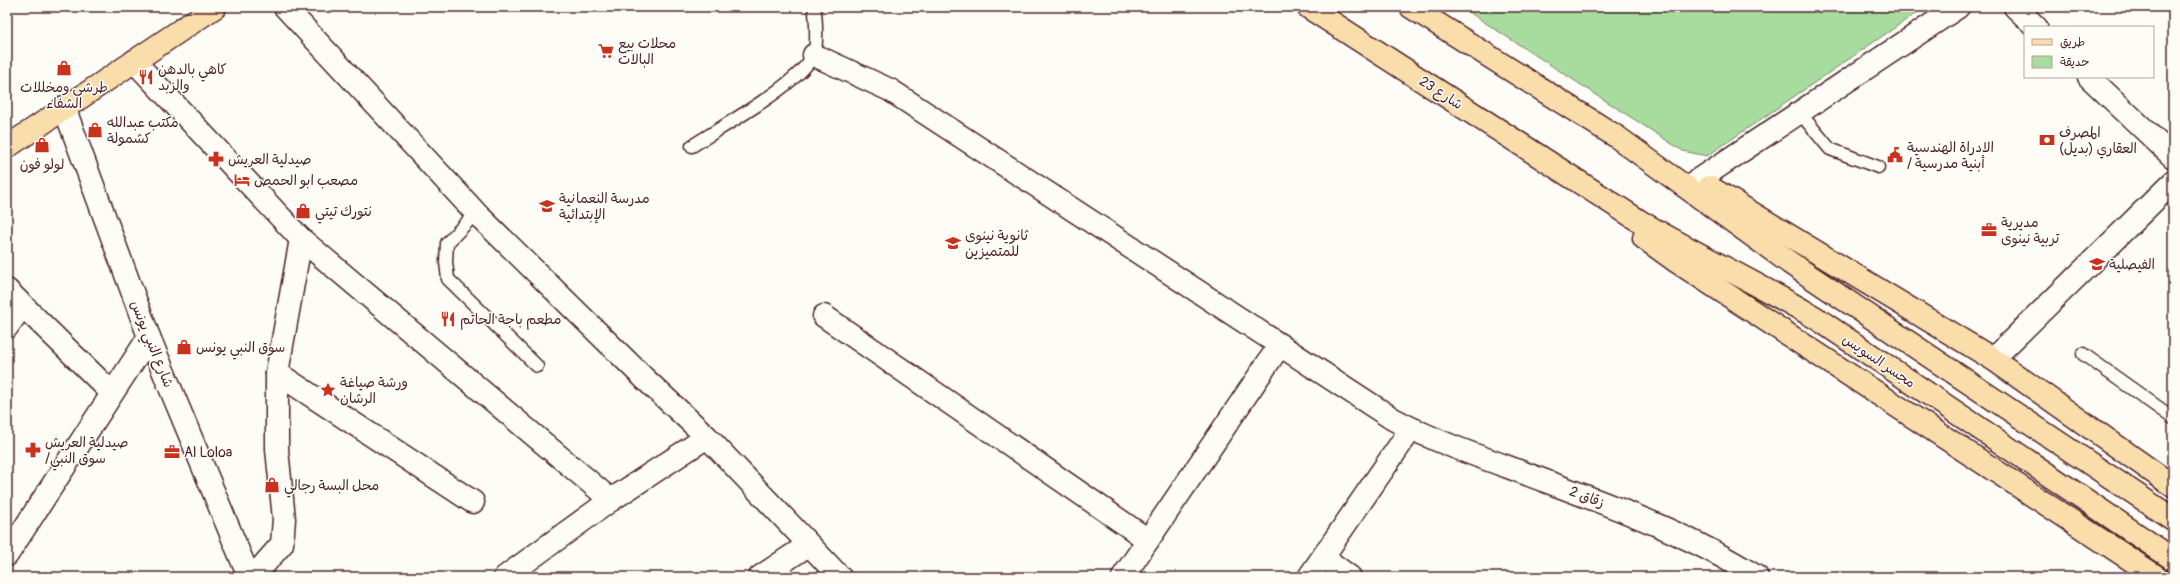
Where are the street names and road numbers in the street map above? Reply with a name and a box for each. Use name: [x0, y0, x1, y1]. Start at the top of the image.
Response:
street label: شارع 23: [1415, 73, 1466, 114]
street label: شارع النبي يونس: [123, 298, 177, 392]
street label: مجسر السويس: [1839, 330, 1919, 392]
street label: زقاق 2: [1567, 483, 1607, 511]

